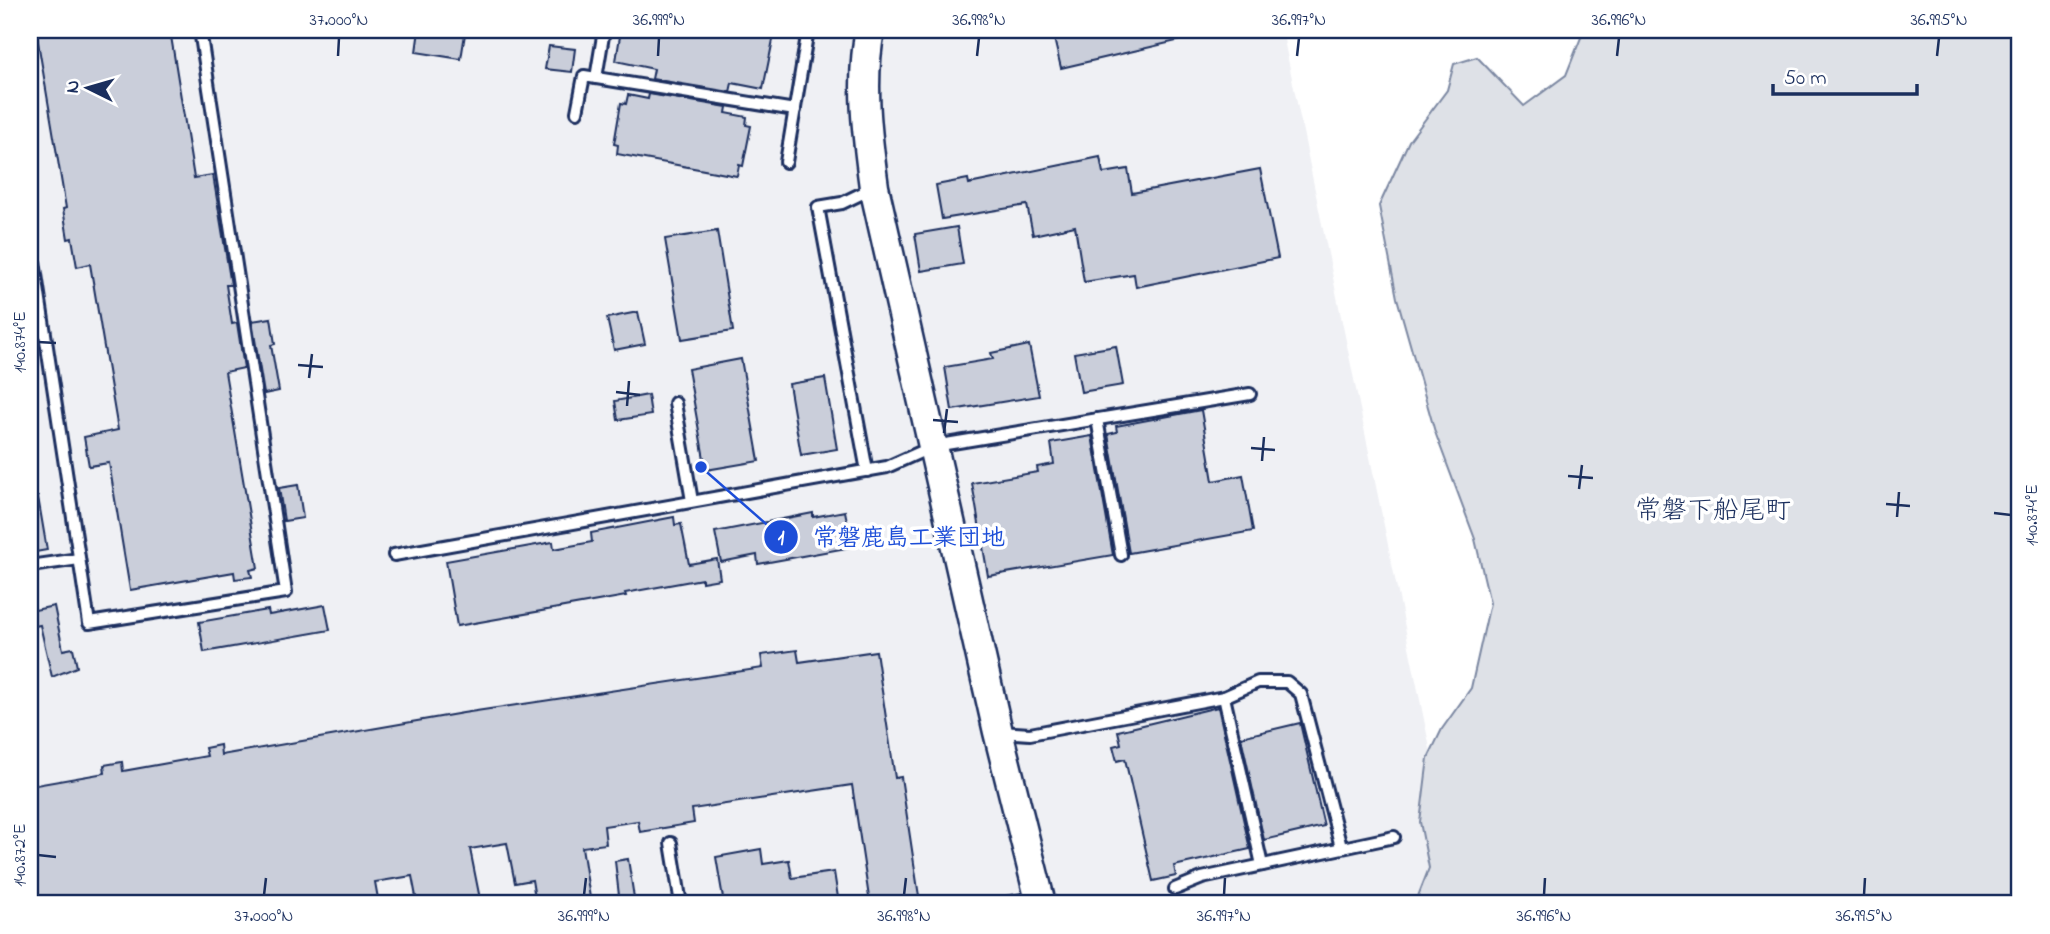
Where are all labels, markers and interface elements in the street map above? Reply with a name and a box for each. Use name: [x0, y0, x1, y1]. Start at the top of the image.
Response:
text: 37.000°N: [310, 8, 368, 34]
text: 36.999°N: [633, 8, 685, 34]
text: 36.998°N: [952, 8, 1006, 34]
text: 36.997°N: [1272, 8, 1326, 34]
text: 36.996°N: [1592, 8, 1646, 34]
text: 36.995°N: [1910, 8, 1968, 34]
north arrow: [52, 52, 122, 122]
scale bar: [1773, 52, 1917, 96]
text: 50 m: [1784, 64, 1827, 94]
text: N: [60, 79, 88, 94]
text: 140.874°E: [8, 311, 34, 373]
text: 140.874°E: [2020, 484, 2046, 546]
district label: 常磐下船尾町: [1635, 493, 1791, 531]
callout: 常磐鹿島工業団地: [764, 515, 1019, 560]
text: 常磐鹿島工業団地: [813, 522, 1005, 557]
text: 1: [778, 524, 785, 554]
text: 140.872°E: [8, 823, 34, 887]
text: 37.000°N: [235, 904, 293, 930]
text: 36.999°N: [558, 904, 610, 930]
text: 36.998°N: [877, 904, 931, 930]
text: 36.997°N: [1197, 904, 1251, 930]
text: 36.996°N: [1517, 904, 1571, 930]
text: 36.995°N: [1835, 904, 1893, 930]

